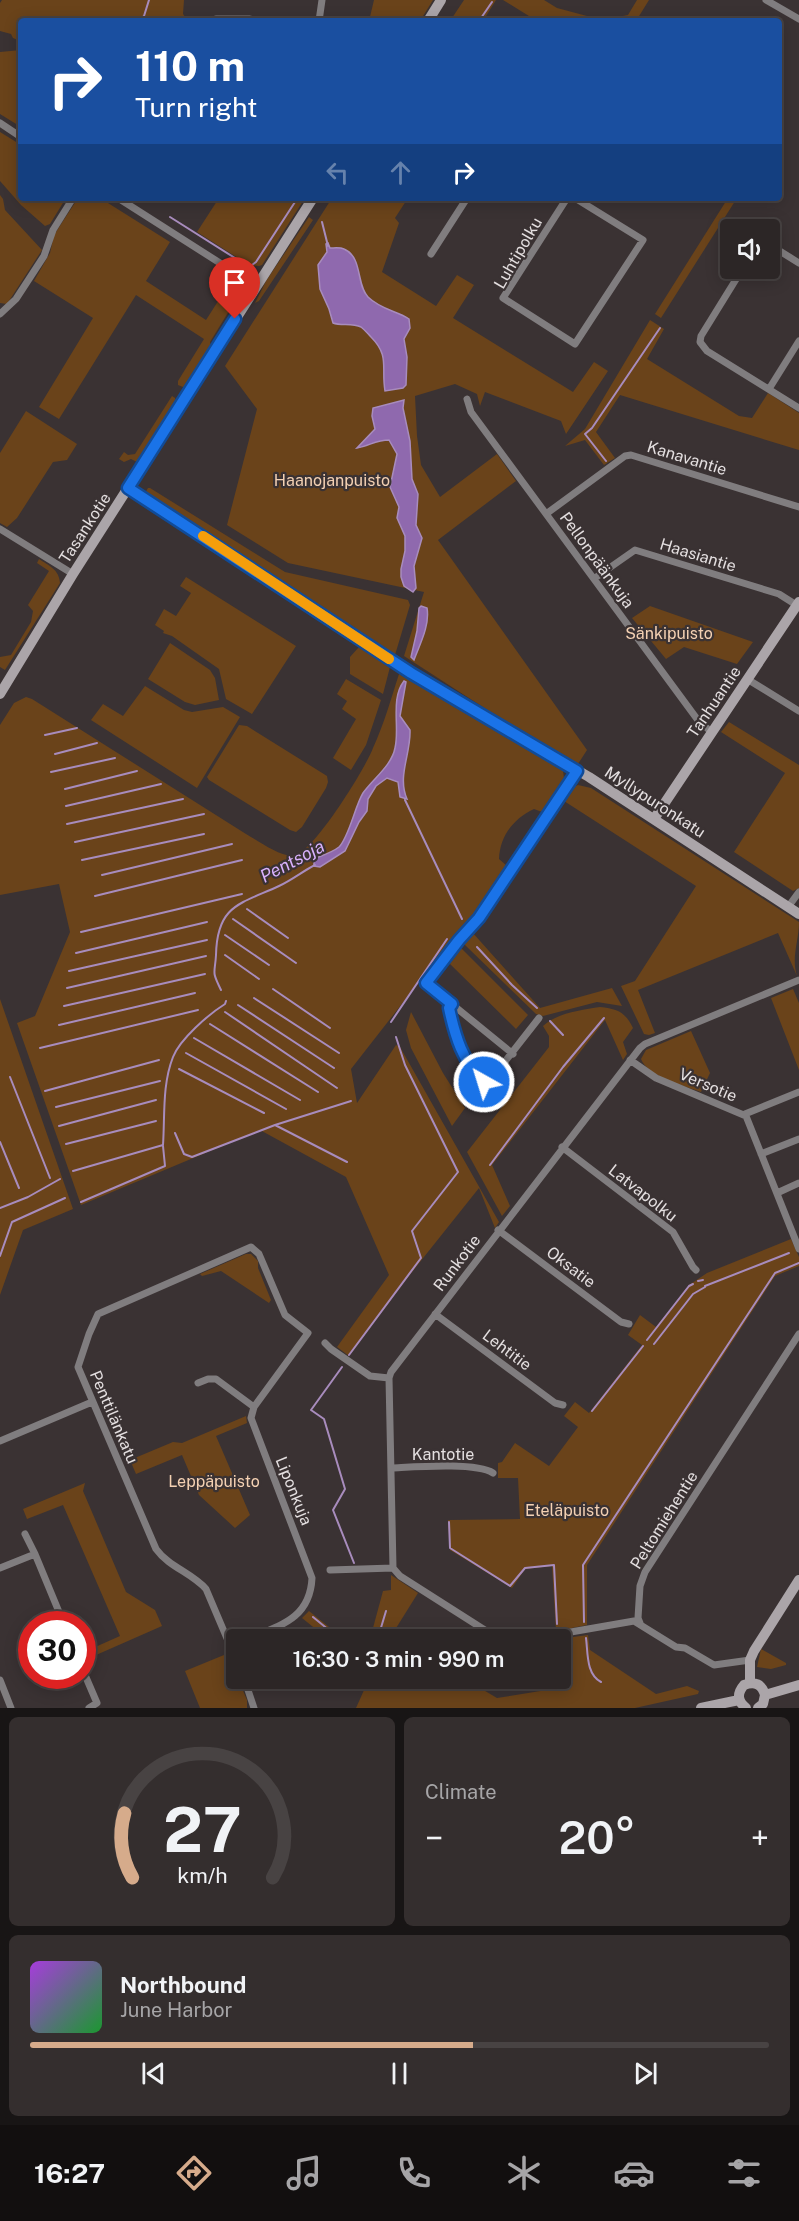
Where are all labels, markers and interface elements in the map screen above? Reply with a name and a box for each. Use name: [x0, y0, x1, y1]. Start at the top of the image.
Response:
text: 110 m: [135, 41, 245, 90]
icon: right: [36, 42, 114, 120]
text: Turn right: [135, 91, 258, 123]
icon: left: [321, 156, 354, 189]
icon: ahead: [384, 156, 417, 189]
icon: right: [447, 156, 480, 189]
street label: Luhtipolku: [490, 214, 546, 292]
map controls: [720, 219, 780, 279]
button: sound: [720, 219, 780, 279]
pin: [209, 257, 260, 319]
icon: arrive: [218, 266, 251, 299]
street label: Kanavantie: [645, 437, 729, 479]
park label: Haanojanpuisto: [274, 471, 390, 490]
street label: Tasankotie: [55, 489, 115, 567]
street label: Pellonpäänkuja: [556, 508, 638, 612]
street label: Haasiantie: [658, 534, 738, 576]
park label: Sänkipuisto: [625, 624, 713, 643]
street label: Tanhuantie: [683, 663, 745, 741]
street label: Myllypuronkatu: [601, 762, 709, 842]
water label: Pentsoja: [256, 835, 328, 887]
position arrow: [452, 1050, 516, 1114]
street label: Versotie: [676, 1064, 740, 1106]
street label: Latvapolku: [605, 1160, 681, 1226]
street label: Runkotie: [430, 1231, 484, 1295]
street label: Oksatie: [543, 1242, 599, 1292]
street label: Lehtitie: [479, 1325, 535, 1375]
street label: Penttilänkatu: [86, 1368, 142, 1466]
street label: Kantotie: [412, 1445, 474, 1464]
street label: Liponkuja: [272, 1454, 316, 1528]
street label: Peltomiehentie: [626, 1468, 702, 1572]
park label: Leppäpuisto: [168, 1472, 260, 1491]
park label: Eteläpuisto: [525, 1501, 609, 1520]
speed limit sign: 30: [18, 1611, 96, 1689]
text: 16:30 · 3 min · 990 m: [293, 1646, 504, 1672]
text: Climate: [425, 1780, 497, 1804]
text: 27: [163, 1793, 241, 1866]
text: 20°: [558, 1811, 636, 1864]
text: −: [425, 1819, 443, 1857]
text: +: [751, 1819, 769, 1857]
text: km/h: [177, 1864, 227, 1889]
text: Northbound: [120, 1972, 246, 1998]
text: June Harbor: [120, 1998, 232, 2022]
icon: previous: [137, 2057, 170, 2090]
icon: pause: [383, 2057, 416, 2090]
icon: next: [629, 2057, 662, 2090]
icon: directions: [173, 2152, 215, 2194]
icon: music: [283, 2152, 325, 2194]
icon: phone: [393, 2152, 435, 2194]
icon: climate: [503, 2152, 545, 2194]
icon: car: [613, 2152, 655, 2194]
icon: filters: [723, 2152, 765, 2194]
text: 16:27: [34, 2157, 105, 2189]

